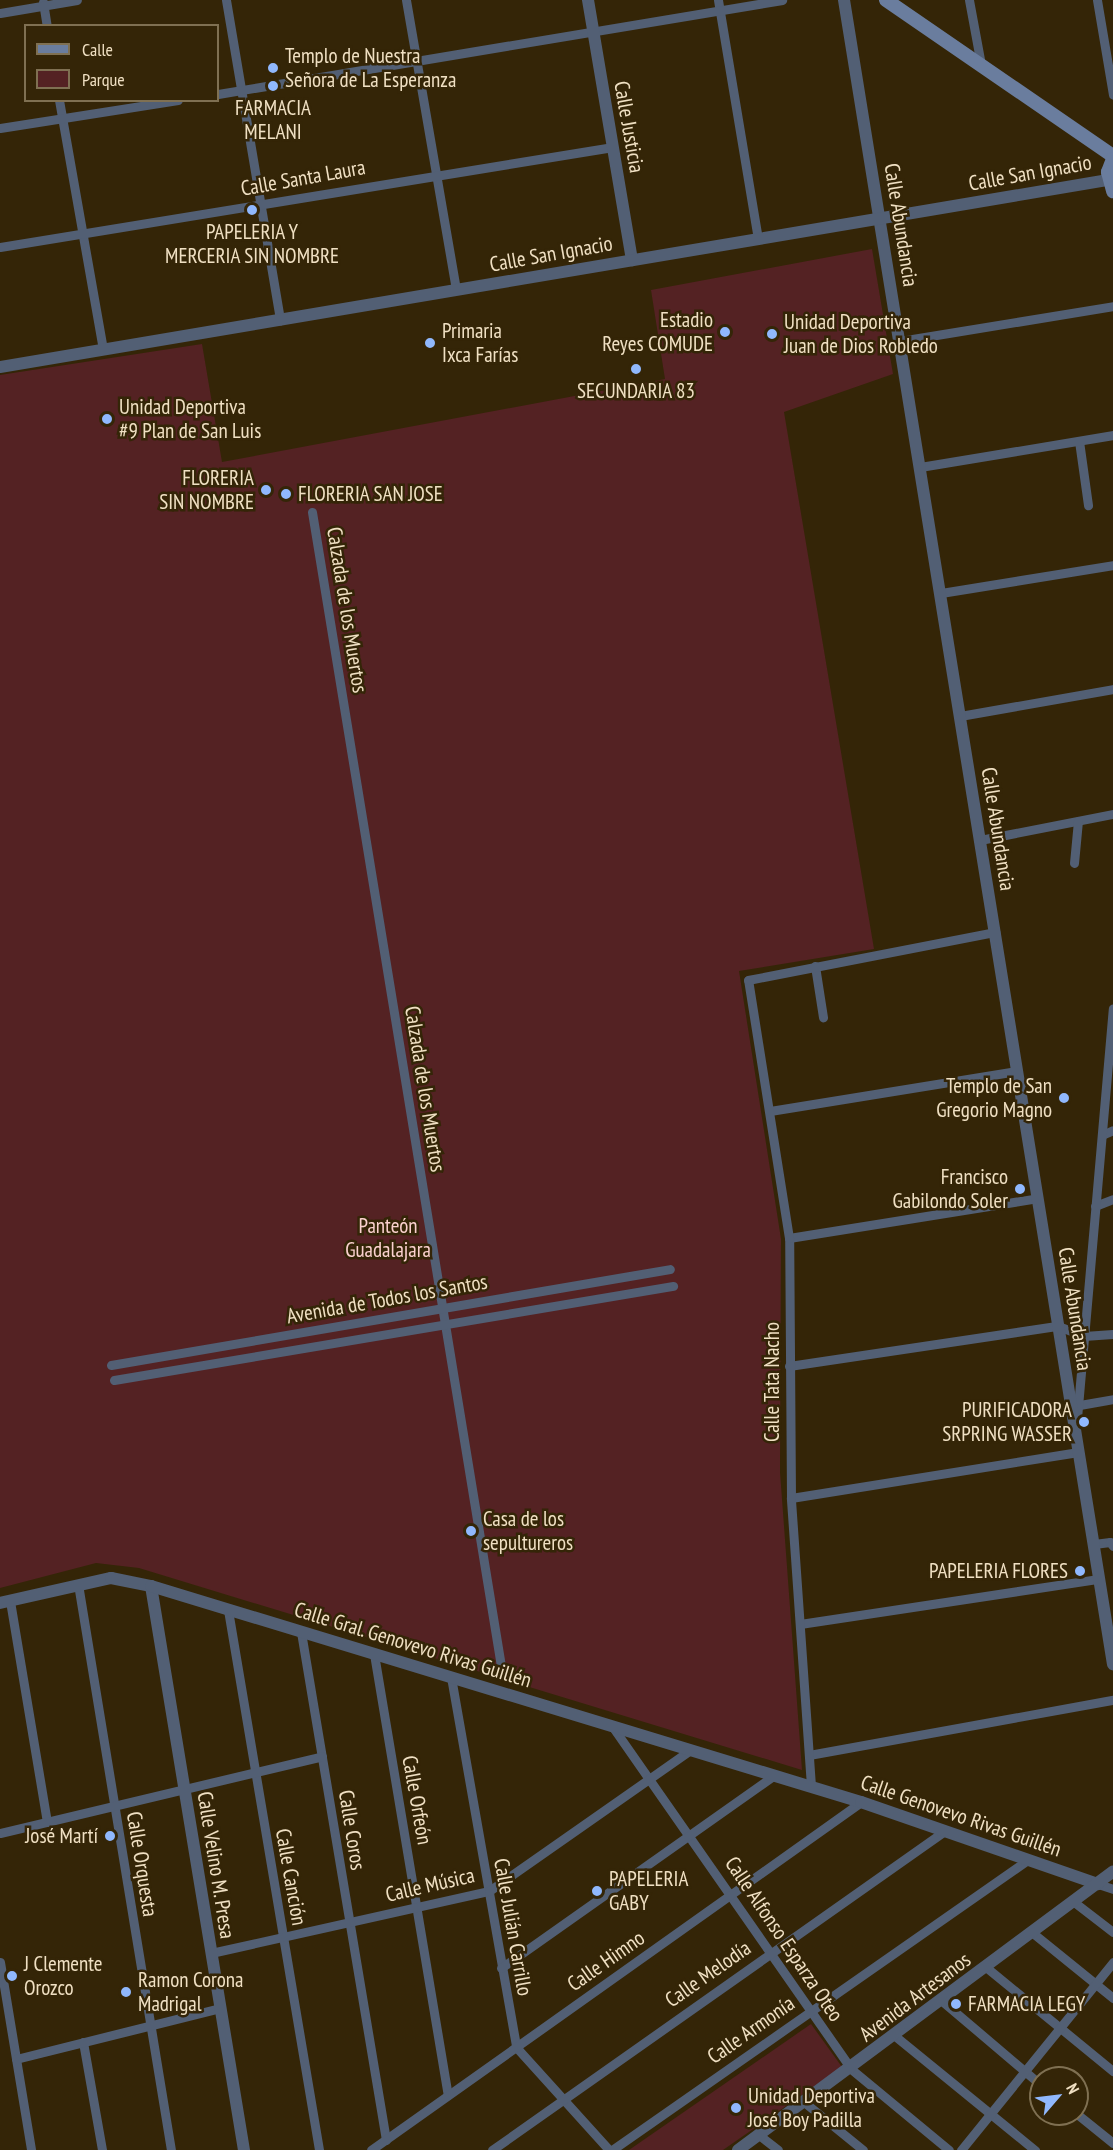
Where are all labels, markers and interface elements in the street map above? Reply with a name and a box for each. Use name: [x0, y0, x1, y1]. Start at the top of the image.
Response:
legend: [24, 24, 219, 102]
text: Calle: [82, 38, 113, 61]
place label: Templo de Nuestra Señora de La Esperanza: [285, 43, 456, 93]
marker: Templo de Nuestra Señora de La Esperanza: [266, 61, 280, 75]
text: Parque: [82, 68, 125, 91]
marker: FARMACIA MELANI: [266, 79, 280, 93]
street label: Calle Justicia: [609, 79, 649, 175]
place label: FARMACIA MELANI: [235, 95, 311, 145]
street label: Calle San Ignacio: [967, 150, 1093, 196]
street label: Calle Santa Laura: [239, 155, 367, 201]
street label: Calle Abundancia: [879, 161, 923, 289]
marker: PAPELERIA Y MERCERIA SIN NOMBRE: [245, 203, 259, 217]
place label: PAPELERIA Y MERCERIA SIN NOMBRE: [165, 219, 339, 269]
street label: Calle San Ignacio: [488, 231, 614, 277]
place label: Estadio Reyes COMUDE: [602, 307, 713, 357]
place label: Unidad Deportiva Juan de Dios Robledo: [784, 309, 938, 359]
place label: Primaria Ixca Farías: [442, 318, 518, 368]
marker: Estadio Reyes COMUDE: [718, 325, 732, 339]
marker: Unidad Deportiva Juan de Dios Robledo: [765, 327, 779, 341]
marker: Primaria Ixca Farías: [423, 336, 437, 350]
marker: SECUNDARIA 83: [629, 362, 643, 376]
place label: SECUNDARIA 83: [577, 378, 695, 404]
place label: Unidad Deportiva #9 Plan de San Luis: [119, 394, 261, 444]
marker: Unidad Deportiva #9 Plan de San Luis: [100, 412, 114, 426]
place label: FLORERIA SIN NOMBRE: [159, 465, 254, 515]
place label: FLORERIA SAN JOSE: [298, 481, 443, 507]
marker: FLORERIA SIN NOMBRE: [259, 483, 273, 497]
marker: FLORERIA SAN JOSE: [279, 487, 293, 501]
street label: Calzada de los Muertos: [321, 525, 373, 695]
street label: Calle Abundancia: [976, 765, 1020, 893]
street label: Calzada de los Muertos: [399, 1004, 451, 1174]
place label: Templo de San Gregorio Magno: [936, 1073, 1052, 1123]
marker: Templo de San Gregorio Magno: [1057, 1091, 1071, 1105]
place label: Francisco Gabilondo Soler: [892, 1164, 1008, 1214]
marker: Francisco Gabilondo Soler: [1013, 1182, 1027, 1196]
park label: Panteón Guadalajara: [345, 1213, 431, 1263]
street label: Calle Abundancia: [1053, 1245, 1097, 1373]
street label: Avenida de Todos los Santos: [284, 1269, 490, 1329]
street label: Calle Tata Nacho: [759, 1322, 785, 1442]
place label: PURIFICADORA SRPRING WASSER: [942, 1397, 1072, 1447]
marker: PURIFICADORA SRPRING WASSER: [1077, 1415, 1091, 1429]
place label: Casa de los sepultureros: [483, 1506, 573, 1556]
marker: Casa de los sepultureros: [464, 1524, 478, 1538]
place label: PAPELERIA FLORES: [928, 1558, 1068, 1584]
marker: PAPELERIA FLORES: [1073, 1564, 1087, 1578]
street label: Calle Gral. Genovevo Rivas Guillén: [291, 1597, 535, 1693]
street label: Calle Orfeón: [397, 1754, 437, 1846]
street label: Calle Genovevo Rivas Guillén: [857, 1770, 1065, 1862]
street label: Calle Coros: [333, 1788, 371, 1872]
street label: Calle Velino M. Presa: [192, 1789, 240, 1941]
street label: Calle Orquesta: [121, 1810, 163, 1918]
place label: José Martí: [25, 1823, 98, 1849]
street label: Calle Canción: [270, 1827, 312, 1927]
marker: José Martí: [103, 1829, 117, 1843]
street label: Calle Alfonso Esparza Oteo: [719, 1851, 849, 2027]
street label: Calle Julián Carrillo: [489, 1856, 537, 1998]
street label: Calle Música: [383, 1863, 477, 1907]
place label: PAPELERIA GABY: [609, 1866, 688, 1916]
marker: PAPELERIA GABY: [590, 1884, 604, 1898]
street label: Calle Himno: [563, 1925, 649, 1997]
street label: Calle Melodía: [660, 1935, 756, 2013]
street label: Avenida Artesanos: [854, 1947, 976, 2047]
place label: J Clemente Orozco: [24, 1951, 103, 2001]
place label: Ramon Corona Madrigal: [138, 1967, 243, 2017]
marker: J Clemente Orozco: [5, 1969, 19, 1983]
marker: Ramon Corona Madrigal: [119, 1985, 133, 1999]
street label: Calle Armonía: [702, 1991, 800, 2069]
place label: FARMACIA LEGY: [968, 1991, 1086, 2017]
marker: FARMACIA LEGY: [949, 1997, 963, 2011]
north arrow: [1029, 2066, 1089, 2126]
text: N: [1062, 2080, 1084, 2097]
place label: Unidad Deportiva José Boy Padilla: [748, 2083, 875, 2133]
marker: Unidad Deportiva José Boy Padilla: [729, 2101, 743, 2115]

